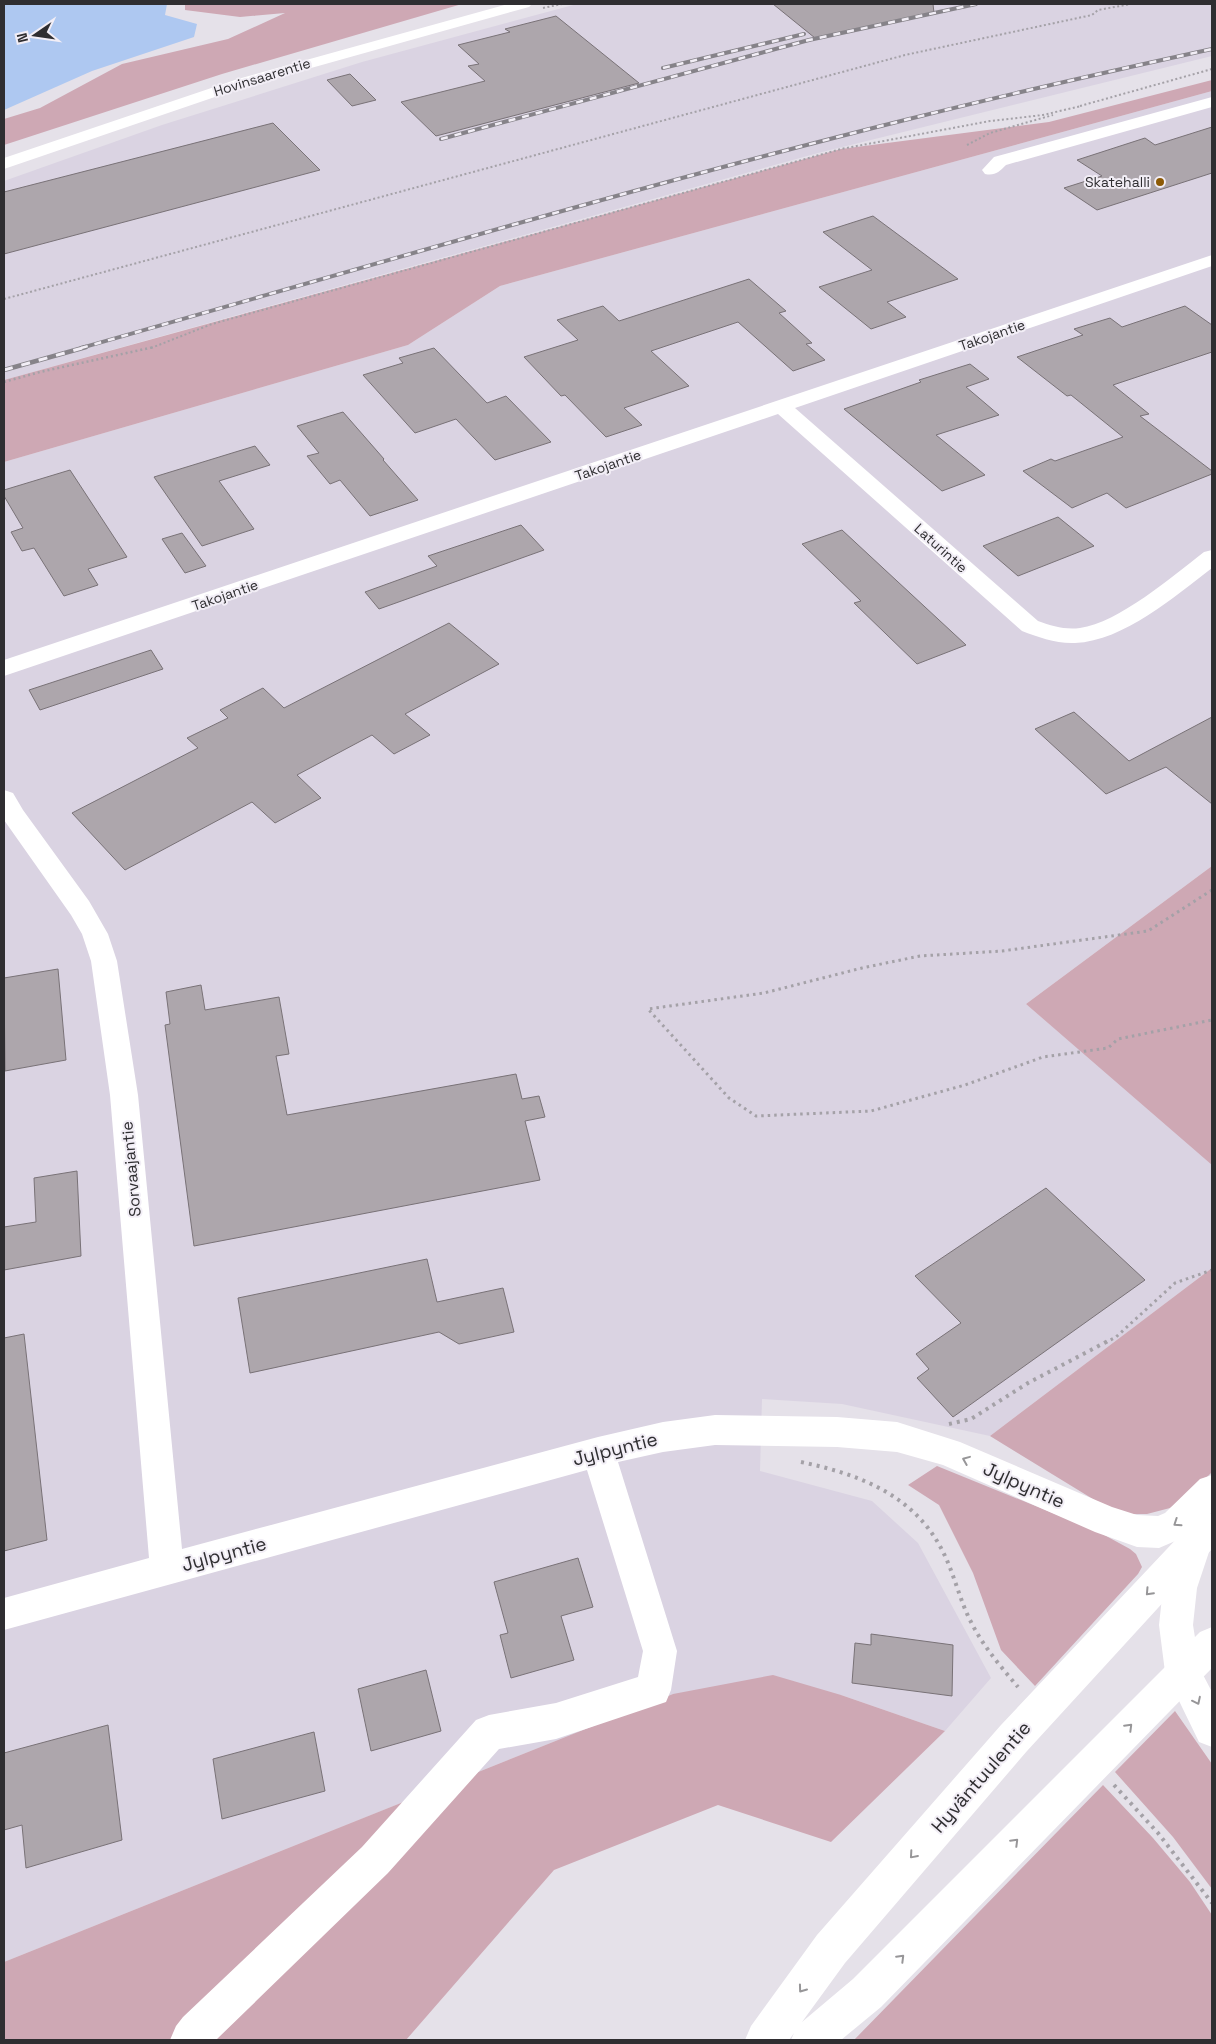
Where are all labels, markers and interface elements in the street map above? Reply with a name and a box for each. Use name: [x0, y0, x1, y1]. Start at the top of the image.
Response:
north arrow: [10, 10, 60, 60]
text: N: [13, 31, 32, 45]
street label: Hovinsaarentie: [211, 54, 313, 100]
place label: Skatehalli: [1085, 173, 1150, 191]
marker: Skatehalli: [1154, 176, 1166, 188]
street label: Takojantie: [956, 315, 1028, 355]
street label: Takojantie: [572, 445, 644, 485]
street label: Laturintie: [911, 519, 971, 577]
street label: Takojantie: [189, 575, 261, 615]
street label: Sorvaajantie: [116, 1120, 146, 1218]
street label: Jylpyntie: [570, 1426, 660, 1472]
one-way arrow: [963, 1455, 971, 1465]
street label: Jylpyntie: [979, 1456, 1069, 1514]
one-way arrow: [1173, 1517, 1182, 1526]
street label: Jylpyntie: [179, 1531, 269, 1577]
one-way arrow: [1146, 1587, 1155, 1596]
one-way arrow: [1191, 1696, 1202, 1705]
street label: Hyväntuulentie: [926, 1716, 1036, 1838]
one-way arrow: [1123, 1724, 1132, 1733]
one-way arrow: [1009, 1839, 1018, 1848]
one-way arrow: [910, 1849, 919, 1858]
one-way arrow: [895, 1955, 904, 1964]
one-way arrow: [799, 1983, 808, 1993]

